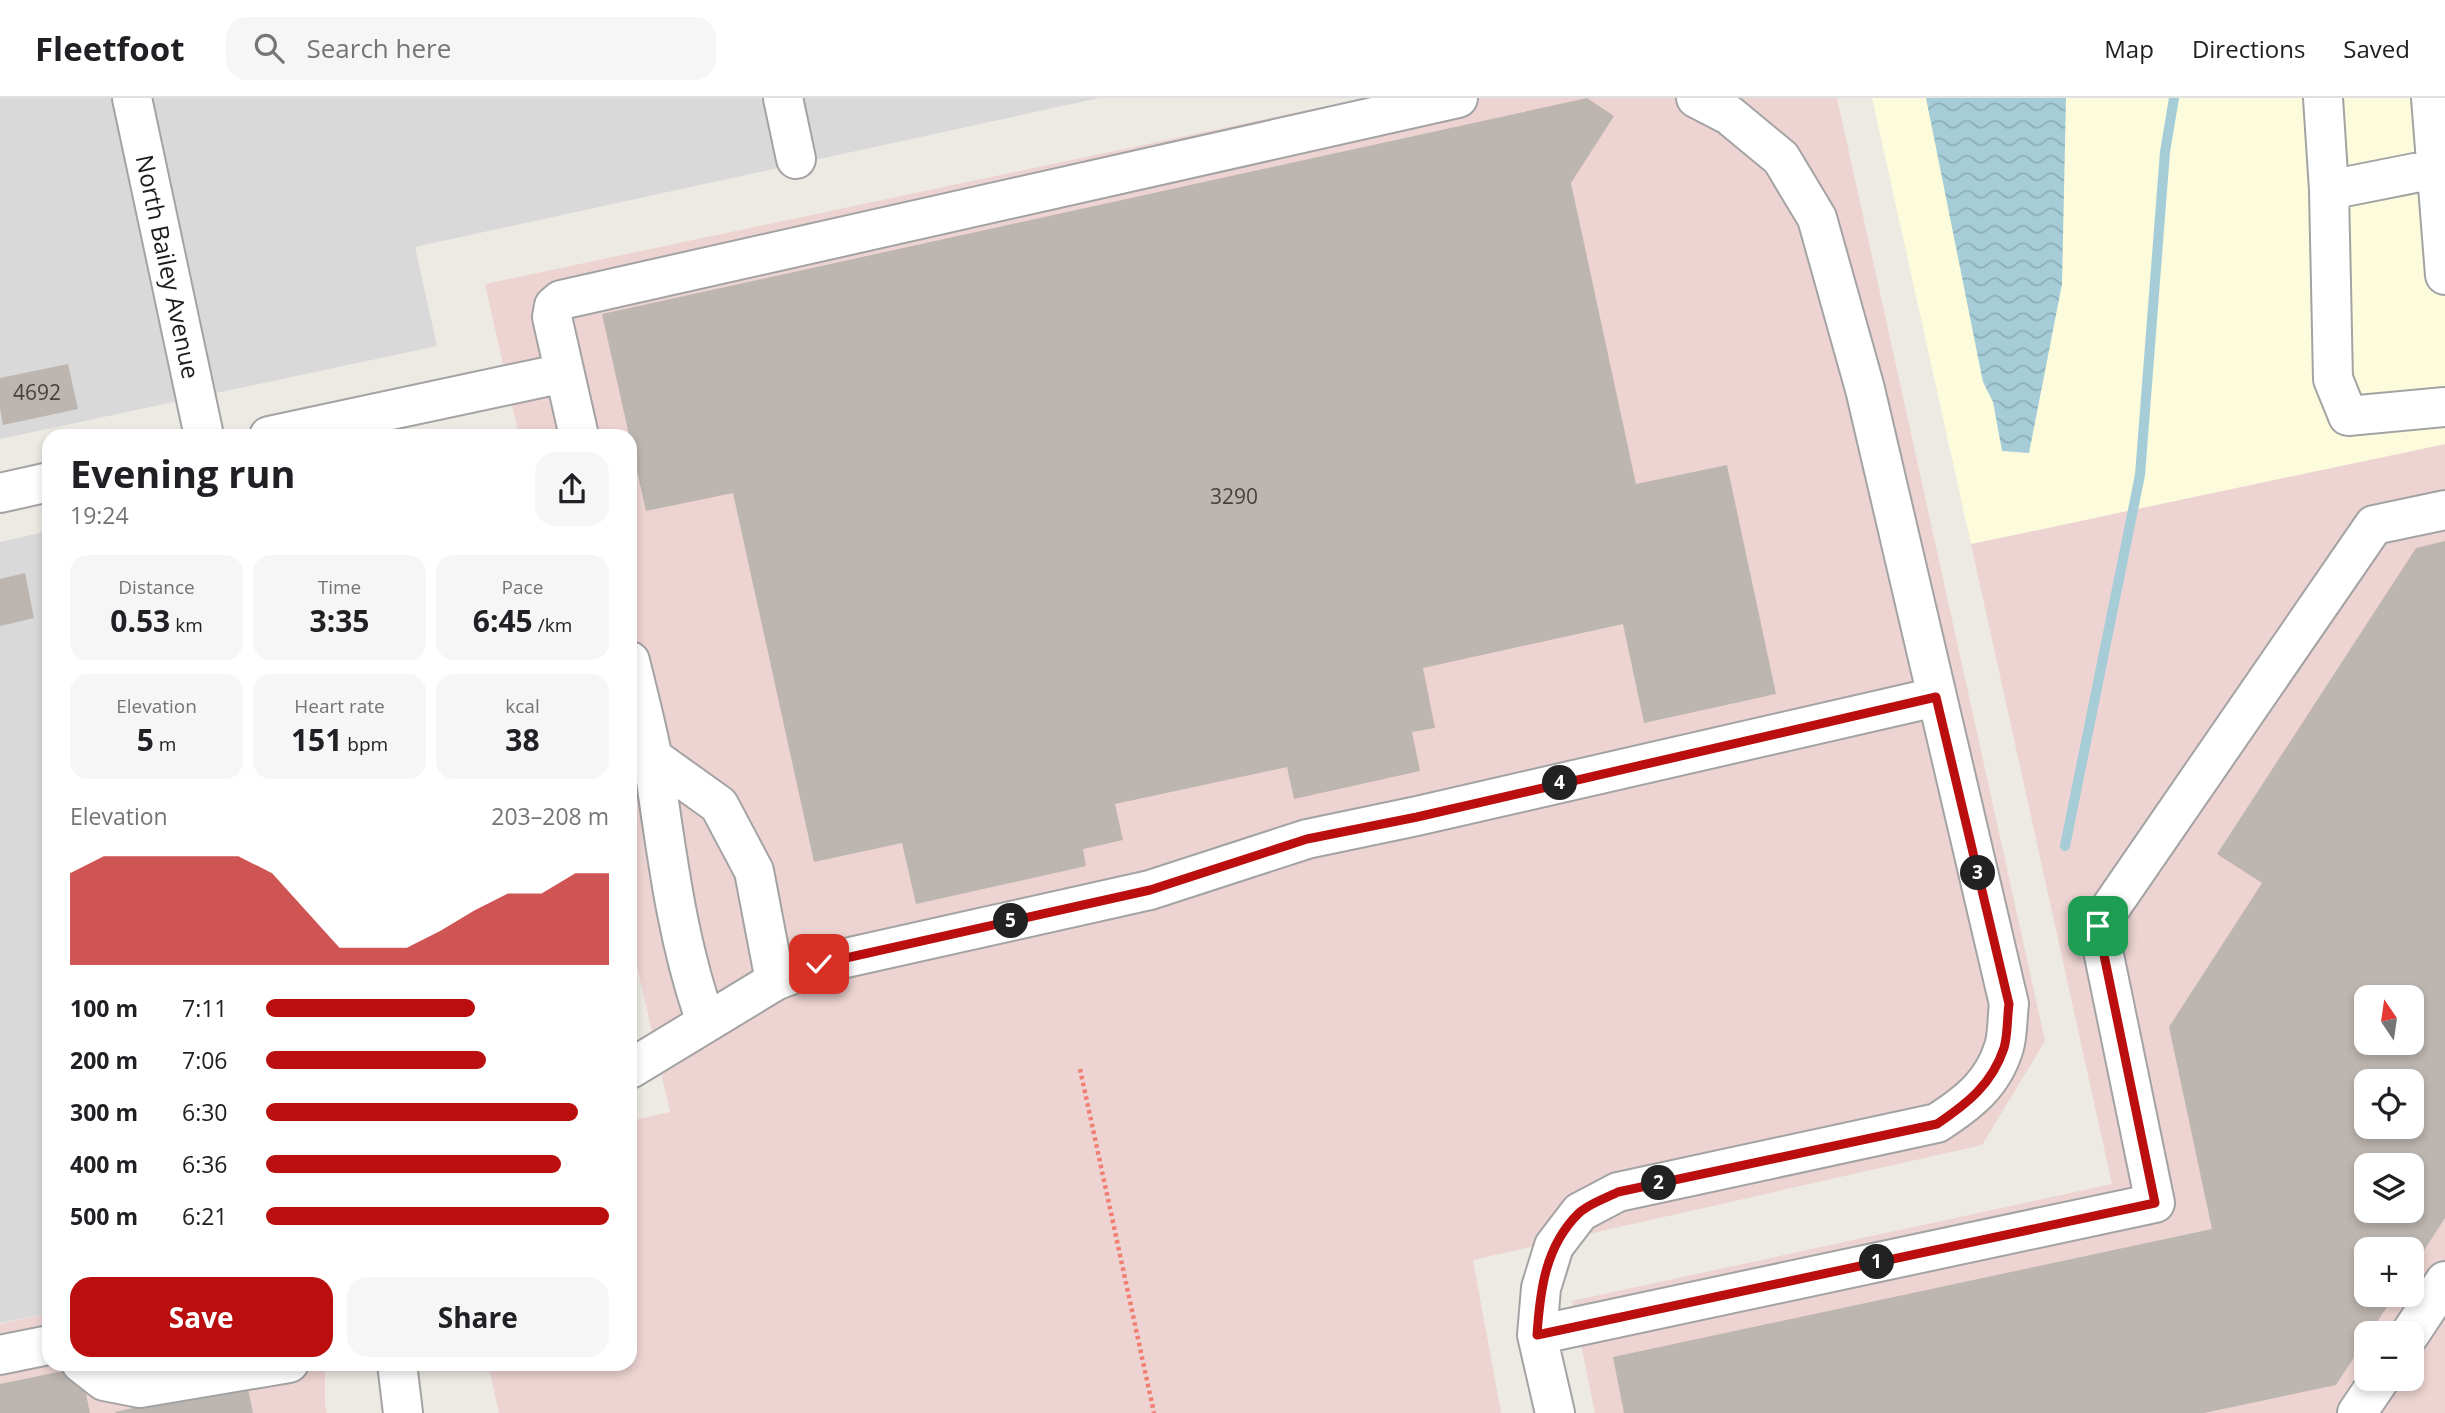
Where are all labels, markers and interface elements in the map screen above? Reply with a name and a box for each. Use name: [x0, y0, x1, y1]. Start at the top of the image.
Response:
search box: [226, 17, 716, 80]
text: Fleetfoot: [35, 26, 184, 71]
icon: search: [250, 29, 288, 67]
text: Search here: [306, 30, 451, 66]
text: Map: [2104, 32, 2154, 65]
text: Directions: [2192, 32, 2305, 65]
text: Saved: [2343, 32, 2410, 65]
street label: North Bailey Avenue: [129, 152, 208, 382]
house number: 4692: [13, 378, 61, 406]
text: Evening run: [70, 447, 295, 499]
button: share: [535, 452, 609, 526]
house number: 3290: [1210, 482, 1258, 510]
text: 19:24: [70, 499, 129, 531]
text: Distance: [118, 574, 195, 600]
text: Time: [318, 574, 361, 600]
text: Pace: [502, 574, 543, 600]
text: 0.53: [110, 600, 170, 641]
text: 3:35: [309, 600, 370, 641]
text: 6:45: [473, 600, 533, 641]
text: km: [170, 612, 203, 638]
text: /km: [533, 612, 572, 638]
text: Elevation: [116, 693, 197, 719]
text: Heart rate: [294, 693, 385, 719]
text: kcal: [505, 693, 540, 719]
text: 5: [137, 719, 154, 760]
text: 151: [291, 719, 342, 760]
text: 38: [505, 719, 540, 760]
text: m: [154, 731, 176, 757]
text: bpm: [342, 731, 388, 757]
pin: 4: [1542, 766, 1578, 800]
text: 4: [1554, 769, 1565, 795]
text: Elevation: [70, 800, 168, 832]
text: 203–208 m: [491, 800, 609, 832]
pin: 3: [1960, 856, 1996, 890]
text: 3: [1972, 859, 1983, 885]
pin: [2068, 896, 2128, 956]
pin: 5: [993, 904, 1028, 938]
text: 5: [1005, 907, 1016, 933]
icon: arrive: [2079, 907, 2117, 945]
pin: [789, 934, 849, 994]
icon: check: [800, 945, 838, 983]
north arrow: [2354, 985, 2424, 1055]
map controls: [2354, 985, 2424, 1391]
text: 100 m: [70, 992, 138, 1024]
text: 7:11: [182, 992, 228, 1024]
text: 200 m: [70, 1044, 138, 1076]
text: 7:06: [182, 1044, 228, 1076]
button: locate: [2354, 1069, 2424, 1139]
text: 300 m: [70, 1096, 138, 1128]
text: 6:30: [182, 1096, 228, 1128]
text: 400 m: [70, 1148, 138, 1180]
text: 6:36: [182, 1148, 228, 1180]
button: layers: [2354, 1153, 2424, 1223]
pin: 2: [1642, 1166, 1676, 1200]
text: 2: [1653, 1169, 1664, 1195]
text: 500 m: [70, 1200, 138, 1232]
text: 6:21: [182, 1200, 228, 1232]
button: +: [2354, 1237, 2424, 1307]
pin: 1: [1860, 1244, 1895, 1280]
text: 1: [1871, 1248, 1882, 1274]
button: Save: [70, 1277, 333, 1357]
button: Share: [347, 1277, 609, 1357]
button: −: [2354, 1321, 2424, 1391]

